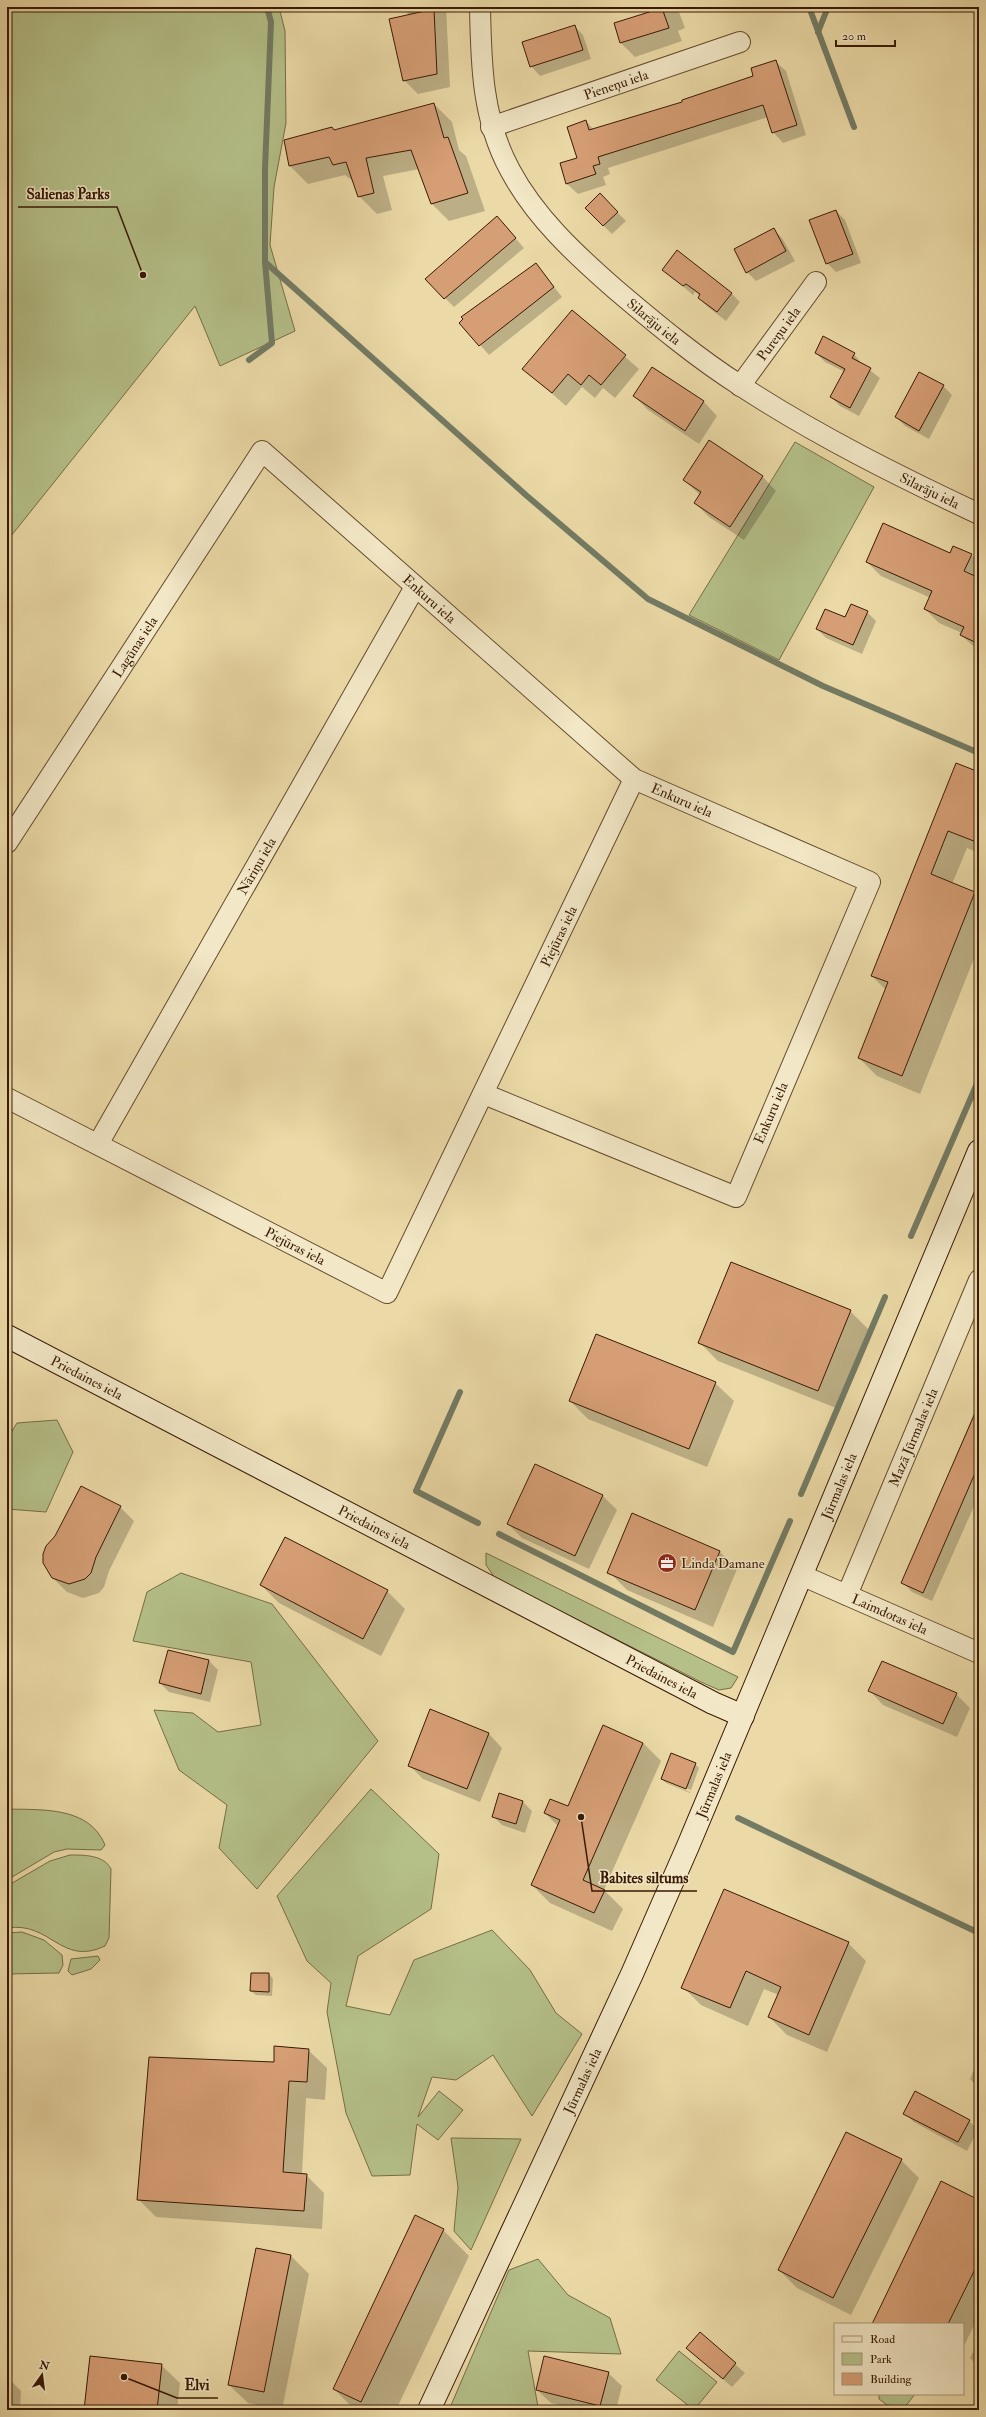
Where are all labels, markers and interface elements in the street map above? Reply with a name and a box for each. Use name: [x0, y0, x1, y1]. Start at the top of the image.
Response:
scale bar: [836, 22, 895, 48]
text: 20 m: [842, 29, 867, 44]
street label: Pieneņu iela: [581, 65, 651, 103]
callout: Salienas Parks: [18, 180, 117, 207]
text: Salienas Parks: [26, 185, 110, 204]
street label: Silarāju iela: [624, 295, 684, 349]
street label: Pureņu iela: [753, 303, 804, 364]
street label: Silarāju iela: [897, 469, 963, 512]
street label: Enkuru iela: [399, 571, 460, 627]
street label: Lagūnas iela: [108, 613, 161, 681]
street label: Enkuru iela: [649, 779, 716, 821]
street label: Nāriņu iela: [233, 834, 279, 898]
street label: Piejūras iela: [537, 903, 580, 970]
street label: Enkuru iela: [750, 1079, 792, 1146]
street label: Piejūras iela: [262, 1223, 329, 1269]
street label: Priedaines iela: [48, 1352, 126, 1403]
street label: Mazā Jūrmalas iela: [885, 1385, 941, 1489]
street label: Jūrmalas iela: [817, 1450, 860, 1523]
street label: Priedaines iela: [335, 1501, 413, 1553]
office icon: Linda Damane: [656, 1552, 678, 1574]
place label: Linda Damane: [681, 1555, 765, 1572]
street label: Laimdotas iela: [849, 1590, 931, 1638]
street label: Priedaines iela: [623, 1651, 701, 1702]
street label: Jūrmalas iela: [692, 1749, 735, 1822]
callout: Babites siltums: [592, 1864, 697, 1891]
text: Babites siltums: [600, 1869, 688, 1888]
street label: Jūrmalas iela: [559, 2045, 605, 2117]
legend: [834, 2323, 964, 2395]
text: Road: [870, 2332, 895, 2347]
text: Park: [870, 2352, 892, 2367]
north arrow: [22, 2355, 62, 2395]
text: N: [37, 2358, 52, 2374]
callout: Elvi: [177, 2371, 218, 2398]
text: Building: [870, 2372, 913, 2387]
text: Elvi: [184, 2376, 210, 2395]

